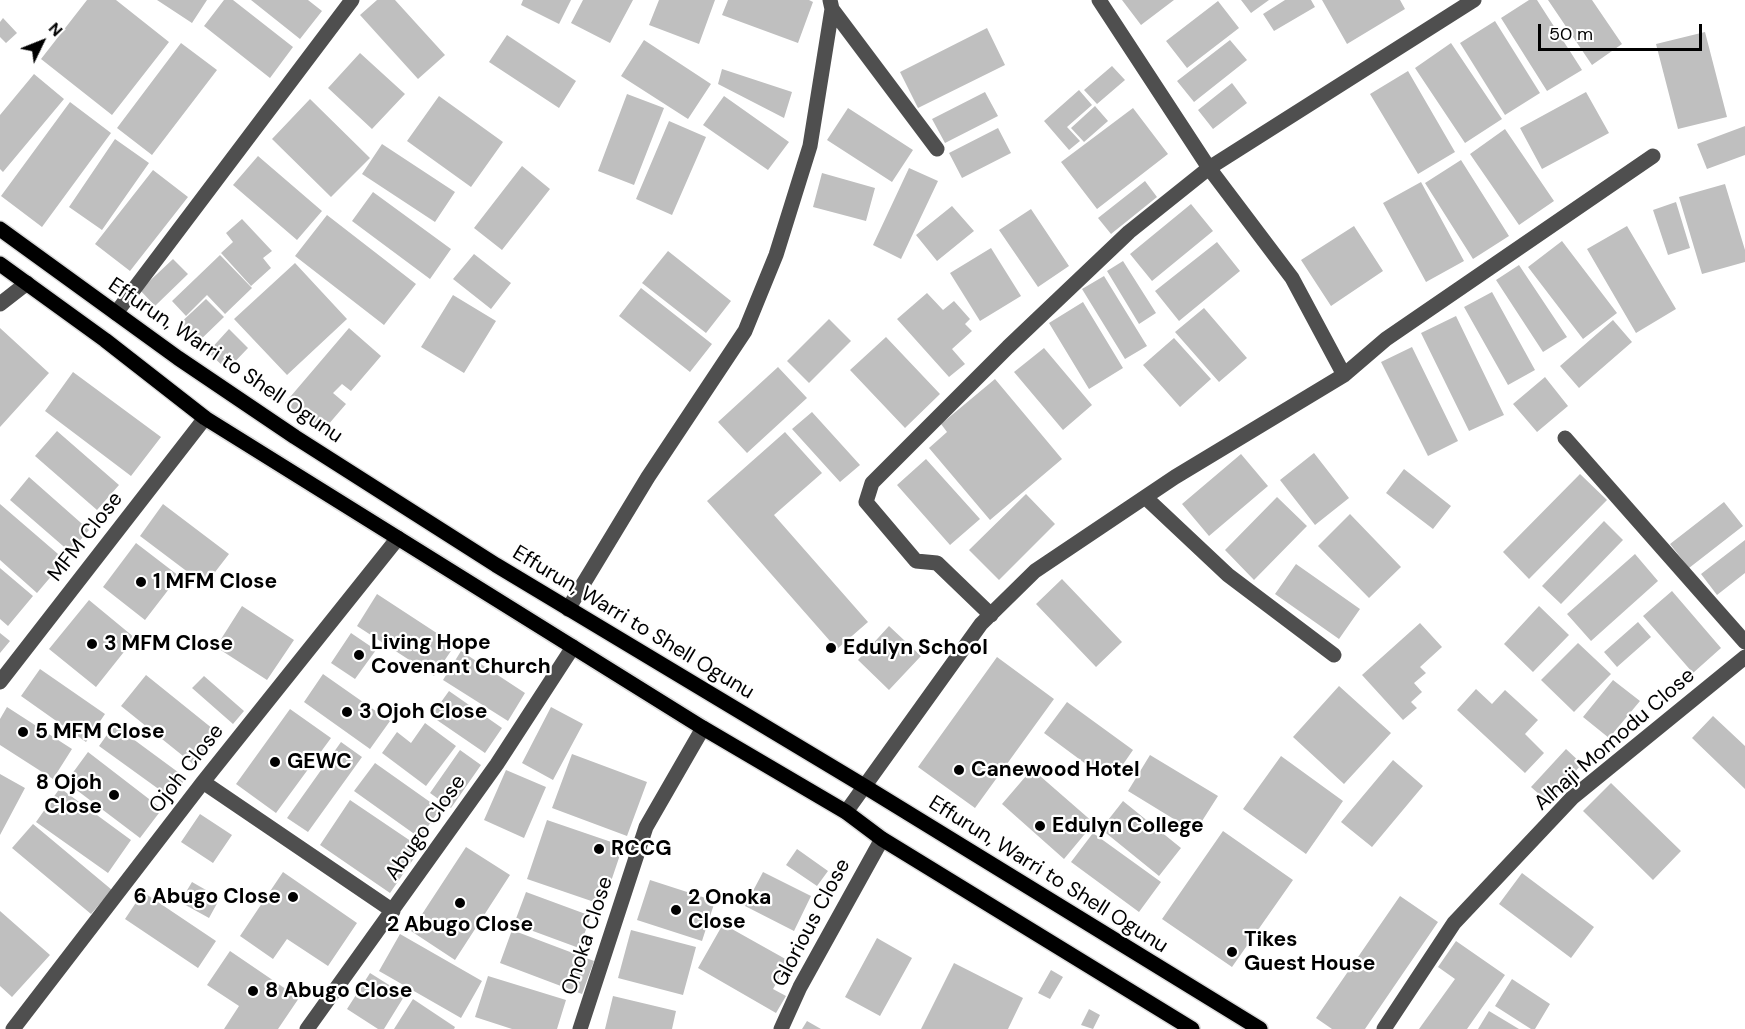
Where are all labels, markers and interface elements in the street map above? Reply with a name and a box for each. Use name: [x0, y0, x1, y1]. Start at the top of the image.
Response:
north arrow: [12, 12, 72, 72]
scale bar: [1541, 12, 1704, 50]
text: N: [44, 18, 67, 41]
text: 50 m: [1549, 22, 1593, 46]
street label: Effurun, Warri to Shell Ogunu: [103, 273, 347, 449]
street label: MFM Close: [43, 487, 129, 587]
street label: Effurun, Warri to Shell Ogunu: [508, 541, 758, 705]
place label: 1 MFM Close: [153, 569, 277, 595]
marker: 1 MFM Close: [134, 575, 148, 589]
place label: Living Hope Covenant Church: [371, 630, 551, 680]
place label: 3 MFM Close: [104, 631, 233, 657]
place label: Edulyn School: [843, 635, 988, 661]
marker: 3 MFM Close: [85, 637, 99, 651]
marker: Edulyn School: [824, 641, 838, 655]
marker: Living Hope Covenant Church: [352, 648, 366, 662]
street label: Alhaji Momodu Close: [1530, 663, 1700, 817]
place label: 3 Ojoh Close: [359, 699, 487, 725]
marker: 3 Ojoh Close: [340, 705, 354, 719]
place label: 5 MFM Close: [35, 719, 165, 745]
street label: Ojoh Close: [144, 719, 230, 819]
marker: 5 MFM Close: [16, 725, 30, 739]
place label: GEWC: [287, 749, 352, 775]
marker: GEWC: [268, 755, 282, 769]
place label: Canewood Hotel: [971, 757, 1140, 783]
marker: Canewood Hotel: [952, 763, 966, 777]
place label: 8 Ojoh Close: [36, 770, 102, 820]
street label: Abugo Close: [380, 770, 472, 886]
marker: 8 Ojoh Close: [107, 788, 121, 802]
street label: Effurun, Warri to Shell Ogunu: [924, 791, 1172, 959]
place label: Edulyn College: [1052, 813, 1204, 839]
marker: Edulyn College: [1033, 819, 1047, 833]
place label: RCCG: [611, 836, 672, 862]
marker: RCCG: [592, 842, 606, 856]
street label: Glorious Close: [768, 855, 856, 991]
street label: Onoka Close: [557, 874, 619, 998]
place label: 6 Abugo Close: [134, 884, 281, 910]
place label: 2 Onoka Close: [688, 885, 771, 935]
marker: 6 Abugo Close: [286, 890, 300, 904]
marker: 2 Abugo Close: [453, 896, 467, 910]
marker: 2 Onoka Close: [669, 903, 683, 917]
place label: 2 Abugo Close: [387, 912, 533, 938]
place label: Tikes Guest House: [1244, 927, 1375, 977]
marker: Tikes Guest House: [1225, 945, 1239, 959]
place label: 8 Abugo Close: [265, 978, 412, 1004]
marker: 8 Abugo Close: [246, 984, 260, 998]

